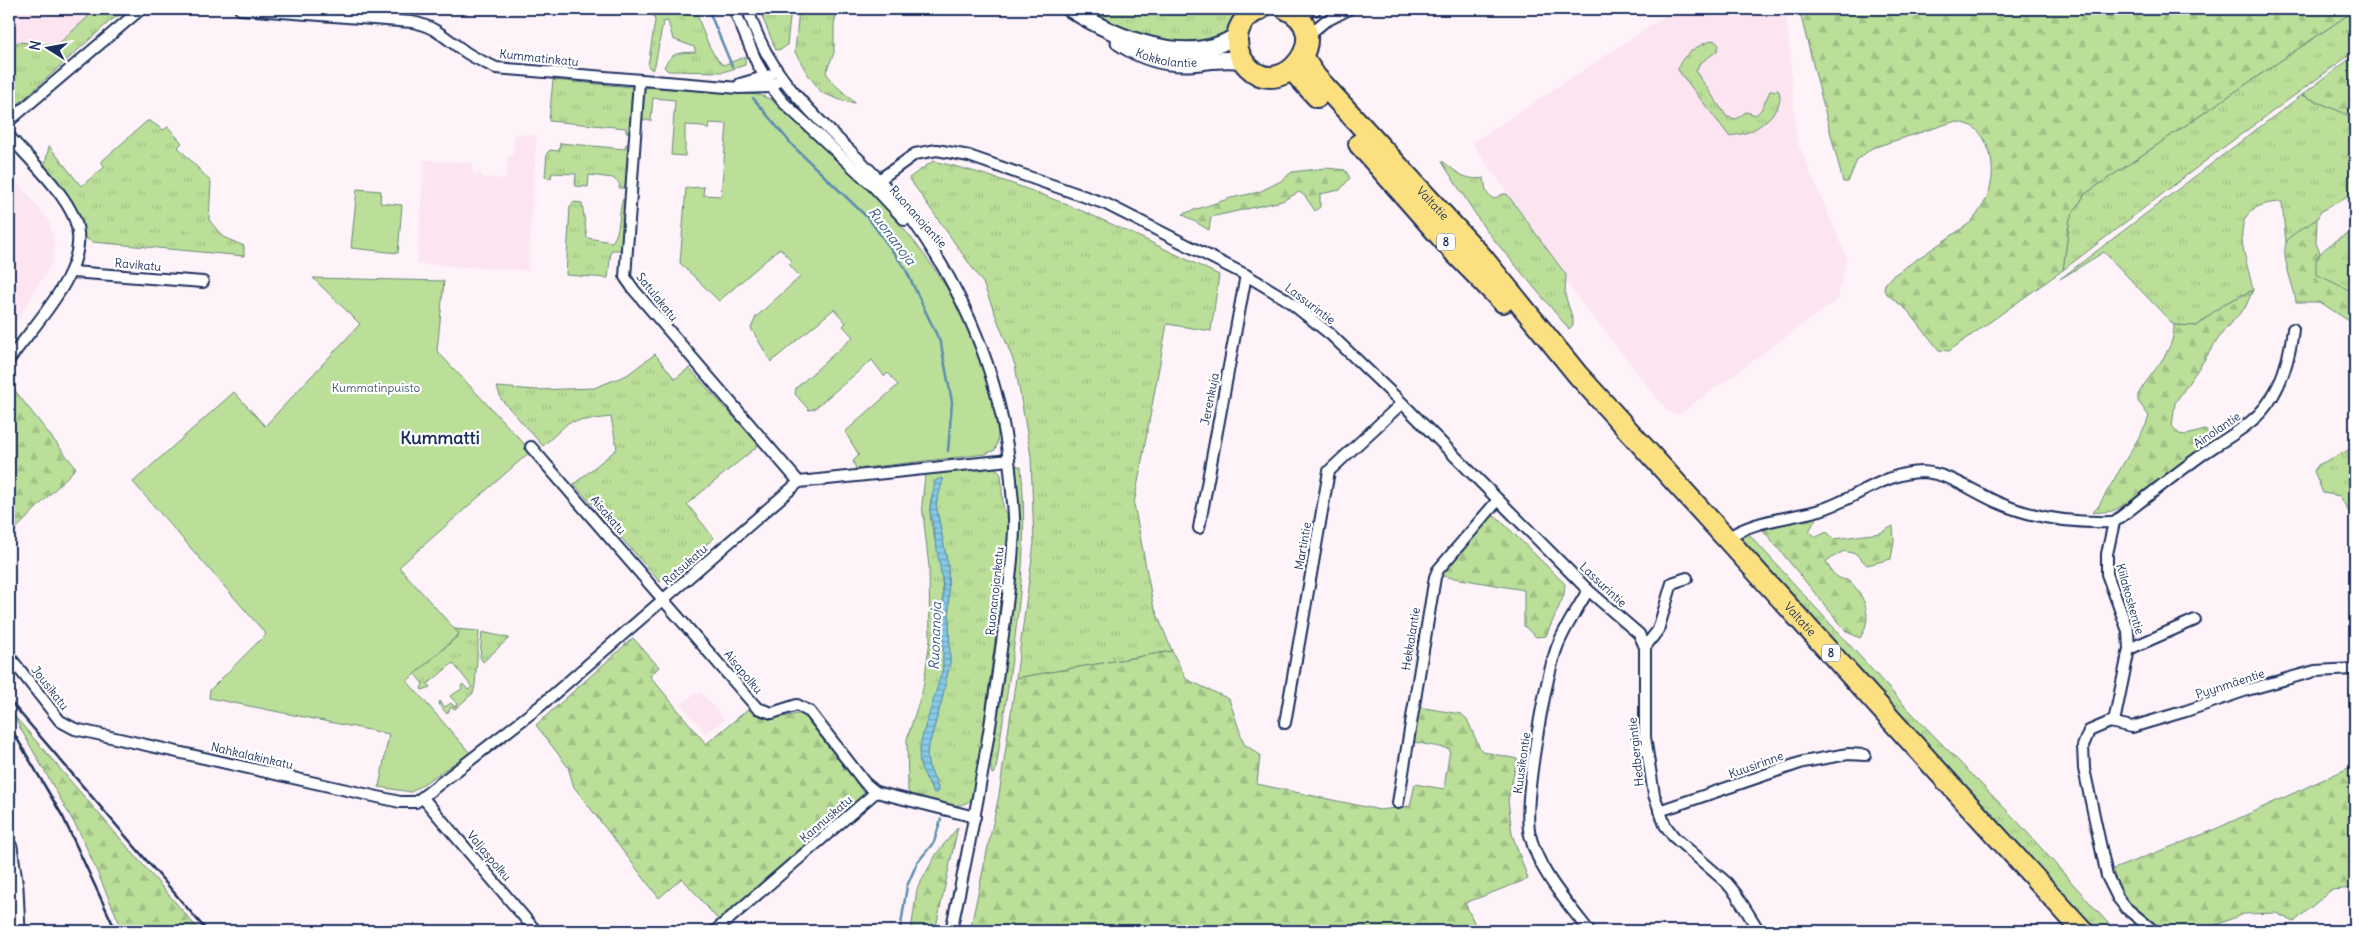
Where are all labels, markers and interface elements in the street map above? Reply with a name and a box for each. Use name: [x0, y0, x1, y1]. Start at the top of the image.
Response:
north arrow: [22, 22, 72, 72]
text: N: [25, 39, 45, 52]
street label: Kokkolantie: [1133, 45, 1198, 70]
street label: Kummatinkatu: [499, 46, 580, 69]
street label: Ruonanojantie: [886, 183, 950, 251]
street label: Valtatie: [1414, 183, 1452, 223]
water label: Ruonanoja: [865, 204, 919, 268]
road number: 8: [1437, 233, 1455, 250]
street label: Ravikatu: [114, 255, 162, 274]
street label: Satulakatu: [633, 269, 681, 324]
street label: Lassurintie: [1282, 280, 1338, 327]
street label: Jerenkuja: [1197, 371, 1222, 426]
park label: Kummatinpuisto: [332, 380, 421, 395]
street label: Ainolantie: [2190, 408, 2243, 451]
district label: Kummatti: [400, 426, 480, 449]
street label: Aisakatu: [587, 492, 629, 537]
street label: Martintie: [1291, 521, 1314, 571]
street label: Ratsukatu: [659, 541, 710, 588]
street label: Ruonanojankatu: [982, 546, 1007, 636]
street label: Lassurintie: [1577, 559, 1630, 610]
street label: Kiilakoskentie: [2113, 562, 2148, 636]
street label: Valtatie: [1781, 599, 1819, 639]
water label: Ruonanoja: [925, 601, 945, 670]
street label: Hekkalantie: [1398, 606, 1423, 672]
road number: 8: [1822, 644, 1840, 661]
street label: Aisapolku: [721, 647, 766, 696]
street label: Jousikatu: [29, 663, 72, 713]
street label: Pyynmäentie: [2193, 665, 2266, 702]
street label: Hedbergintie: [1624, 717, 1647, 787]
street label: Kuusikontie: [1510, 731, 1533, 795]
street label: Nahkalakinkatu: [209, 739, 295, 772]
street label: Kuusirinne: [1726, 748, 1785, 781]
street label: Kannuskatu: [796, 792, 855, 845]
street label: Valjaspolku: [464, 828, 515, 884]

